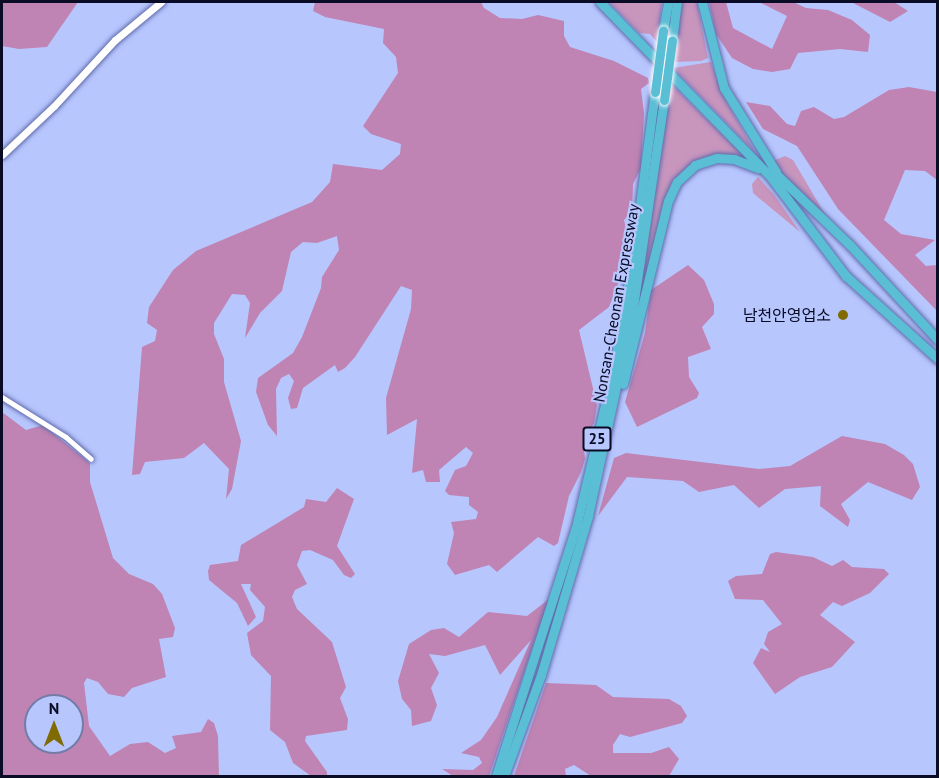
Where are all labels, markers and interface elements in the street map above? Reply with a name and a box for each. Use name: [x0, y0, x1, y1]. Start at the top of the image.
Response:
street label: Nonsan-Cheonan Expressway: [589, 202, 643, 404]
place label: 남천안영업소: [743, 305, 831, 325]
marker: 남천안영업소: [836, 308, 850, 322]
road number: 25: [582, 427, 612, 451]
north arrow: [24, 694, 84, 754]
text: N: [49, 698, 59, 718]

